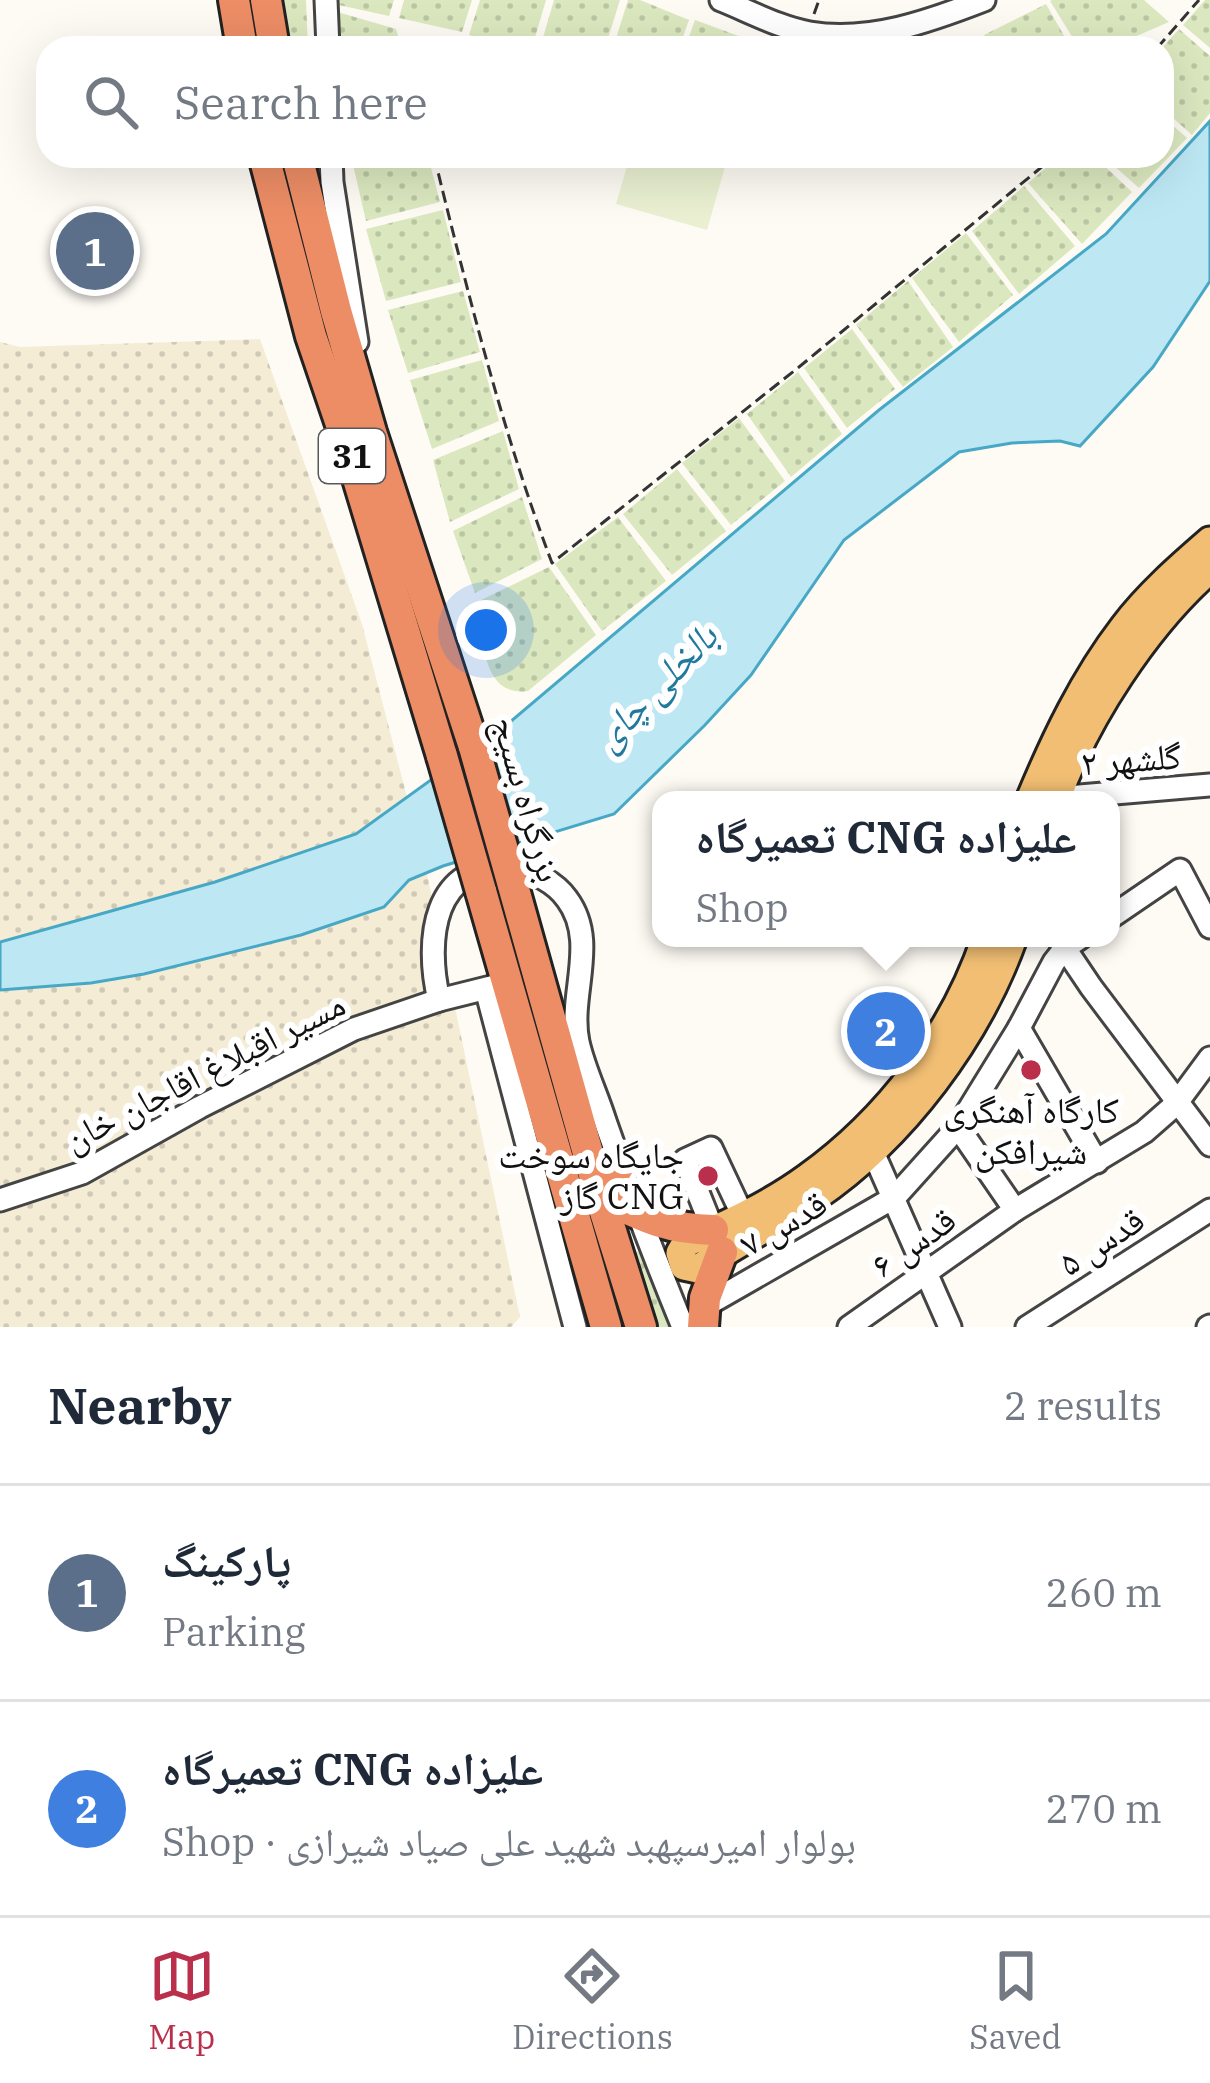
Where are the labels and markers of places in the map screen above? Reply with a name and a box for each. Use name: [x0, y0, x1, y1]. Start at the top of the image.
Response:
pin: 1: [56, 206, 134, 296]
pin: 2: [847, 986, 925, 1076]
marker: کارگاه آهنگری شیرافکن: [1018, 1057, 1044, 1083]
place label: کارگاه آهنگری شیرافکن: [943, 1086, 1119, 1174]
place label: جایگاه سوخت گاز CNG: [498, 1131, 684, 1219]
marker: جایگاه سوخت گاز CNG: [695, 1163, 721, 1189]

